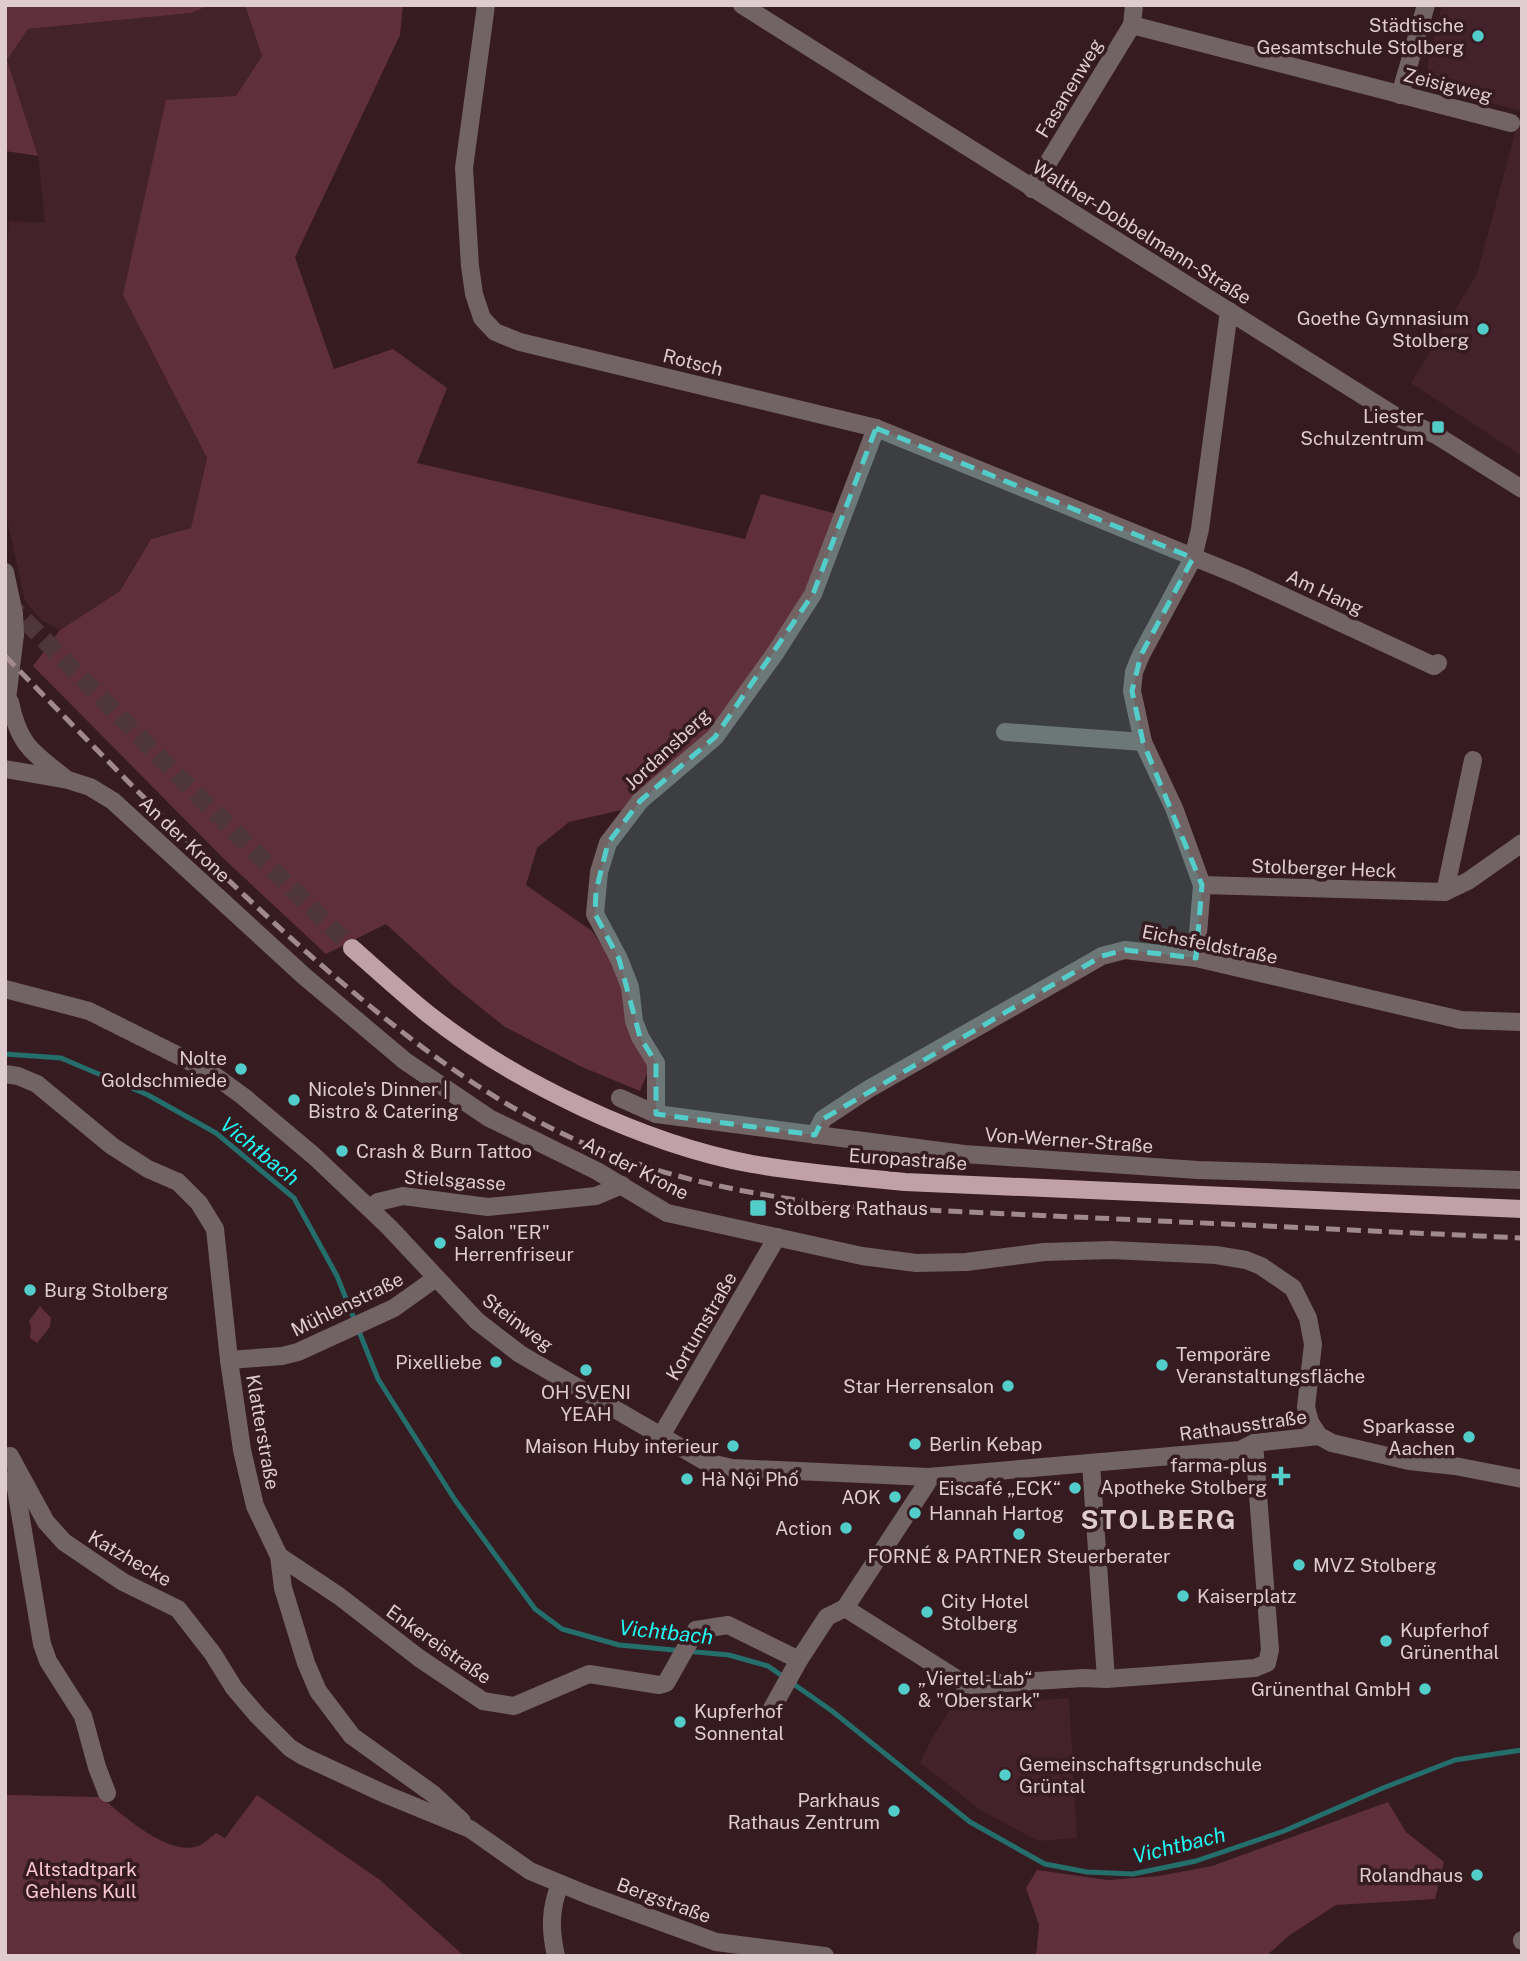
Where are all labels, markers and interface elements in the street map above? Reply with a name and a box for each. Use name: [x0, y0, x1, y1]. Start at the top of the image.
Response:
place label: Städtische Gesamtschule Stolberg: [1256, 14, 1464, 58]
marker: Städtische Gesamtschule Stolberg: [1470, 28, 1486, 44]
street label: Fasanenweg: [1031, 35, 1107, 141]
street label: Zeisigweg: [1401, 63, 1495, 107]
street label: Walther-Dobbelmann-Straße: [1029, 156, 1255, 308]
place label: Goethe Gymnasium Stolberg: [1297, 307, 1469, 351]
marker: Goethe Gymnasium Stolberg: [1475, 321, 1491, 337]
street label: Rotsch: [661, 344, 725, 380]
place label: Liester Schulzentrum: [1300, 405, 1424, 449]
marker: Liester Schulzentrum: [1430, 419, 1446, 435]
street label: Am Hang: [1283, 565, 1367, 619]
street label: Jordansberg: [620, 704, 714, 794]
street label: An der Krone: [135, 792, 235, 886]
street label: Stolberger Heck: [1251, 854, 1397, 882]
street label: Eichsfeldstraße: [1140, 920, 1280, 968]
place label: Nolte Goldschmiede: [101, 1047, 227, 1091]
marker: Nolte Goldschmiede: [233, 1061, 249, 1077]
place label: Nicole's Dinner | Bistro & Catering: [308, 1078, 459, 1122]
marker: Nicole's Dinner | Bistro & Catering: [286, 1092, 302, 1108]
water label: Vichtbach: [215, 1112, 305, 1190]
street label: Von-Werner-Straße: [984, 1123, 1154, 1157]
street label: An der Krone: [579, 1132, 693, 1204]
place label: Crash & Burn Tattoo: [356, 1140, 532, 1162]
marker: Crash & Burn Tattoo: [334, 1143, 350, 1159]
street label: Europastraße: [848, 1144, 968, 1174]
street label: Stielsgasse: [403, 1165, 507, 1195]
place label: Stolberg Rathaus: [774, 1197, 928, 1219]
marker: Stolberg Rathaus: [748, 1198, 768, 1218]
place label: Salon "ER" Herrenfriseur: [454, 1221, 574, 1265]
marker: Salon "ER" Herrenfriseur: [432, 1235, 448, 1251]
street label: Mühlenstraße: [287, 1267, 407, 1341]
street label: Kortumstraße: [661, 1268, 741, 1384]
place label: Burg Stolberg: [44, 1279, 169, 1301]
marker: Burg Stolberg: [22, 1282, 38, 1298]
street label: Steinweg: [478, 1288, 558, 1356]
place label: Temporäre Veranstaltungsfläche: [1176, 1343, 1365, 1387]
place label: Pixelliebe: [395, 1351, 482, 1373]
marker: Pixelliebe: [488, 1354, 504, 1370]
marker: Temporäre Veranstaltungsfläche: [1154, 1357, 1170, 1373]
marker: OH SVENI YEAH: [578, 1362, 594, 1378]
street label: Klatterstraße: [242, 1373, 284, 1491]
place label: Star Herrensalon: [843, 1375, 994, 1397]
marker: Star Herrensalon: [1000, 1378, 1016, 1394]
place label: OH SVENI YEAH: [541, 1381, 631, 1425]
street label: Rathausstraße: [1178, 1405, 1308, 1445]
place label: Sparkasse Aachen: [1362, 1415, 1455, 1459]
marker: Sparkasse Aachen: [1461, 1429, 1477, 1445]
place label: Berlin Kebap: [929, 1433, 1042, 1455]
place label: Maison Huby interieur: [525, 1435, 719, 1457]
marker: Berlin Kebap: [907, 1436, 923, 1452]
marker: Maison Huby interieur: [725, 1438, 741, 1454]
place label: farma-plus Apotheke Stolberg: [1100, 1454, 1267, 1498]
place label: Hà Nội Phố: [701, 1468, 799, 1490]
marker: farma-plus Apotheke Stolberg: [1273, 1468, 1289, 1484]
marker: Hà Nội Phố: [679, 1471, 695, 1487]
place label: Eiscafé „ECK“: [938, 1477, 1061, 1499]
marker: Eiscafé „ECK“: [1067, 1480, 1083, 1496]
place label: AOK: [841, 1486, 881, 1508]
marker: AOK: [887, 1489, 903, 1505]
place label: Hannah Hartog: [929, 1502, 1064, 1524]
district label: STOLBERG: [1081, 1504, 1237, 1535]
marker: Hannah Hartog: [907, 1505, 923, 1521]
place label: Action: [775, 1517, 832, 1539]
marker: Action: [838, 1520, 854, 1536]
street label: Katzhecke: [85, 1525, 175, 1591]
marker: FORNÉ & PARTNER Steuerberater: [1011, 1526, 1027, 1542]
place label: FORNÉ & PARTNER Steuerberater: [867, 1545, 1171, 1567]
place label: MVZ Stolberg: [1313, 1554, 1437, 1576]
marker: MVZ Stolberg: [1291, 1557, 1307, 1573]
place label: Kaiserplatz: [1197, 1585, 1296, 1607]
marker: Kaiserplatz: [1175, 1588, 1191, 1604]
place label: City Hotel Stolberg: [941, 1590, 1029, 1634]
street label: Enkereistraße: [382, 1600, 496, 1688]
marker: City Hotel Stolberg: [919, 1604, 935, 1620]
water label: Vichtbach: [618, 1615, 714, 1649]
place label: Kupferhof Grünenthal: [1400, 1619, 1499, 1663]
marker: Kupferhof Grünenthal: [1378, 1633, 1394, 1649]
place label: „Viertel-Lab“ & "Oberstark": [918, 1667, 1040, 1711]
place label: Grünenthal GmbH: [1251, 1678, 1411, 1700]
marker: „Viertel-Lab“ & "Oberstark": [896, 1681, 912, 1697]
marker: Grünenthal GmbH: [1417, 1681, 1433, 1697]
place label: Kupferhof Sonnental: [694, 1700, 784, 1744]
marker: Kupferhof Sonnental: [672, 1714, 688, 1730]
place label: Gemeinschaftsgrundschule Grüntal: [1019, 1753, 1262, 1797]
marker: Gemeinschaftsgrundschule Grüntal: [997, 1767, 1013, 1783]
place label: Parkhaus Rathaus Zentrum: [728, 1789, 880, 1833]
marker: Parkhaus Rathaus Zentrum: [886, 1803, 902, 1819]
water label: Vichtbach: [1130, 1821, 1228, 1869]
park label: Altstadtpark Gehlens Kull: [25, 1858, 137, 1902]
place label: Rolandhaus: [1359, 1864, 1463, 1886]
marker: Rolandhaus: [1469, 1867, 1485, 1883]
street label: Bergstraße: [614, 1873, 714, 1927]

